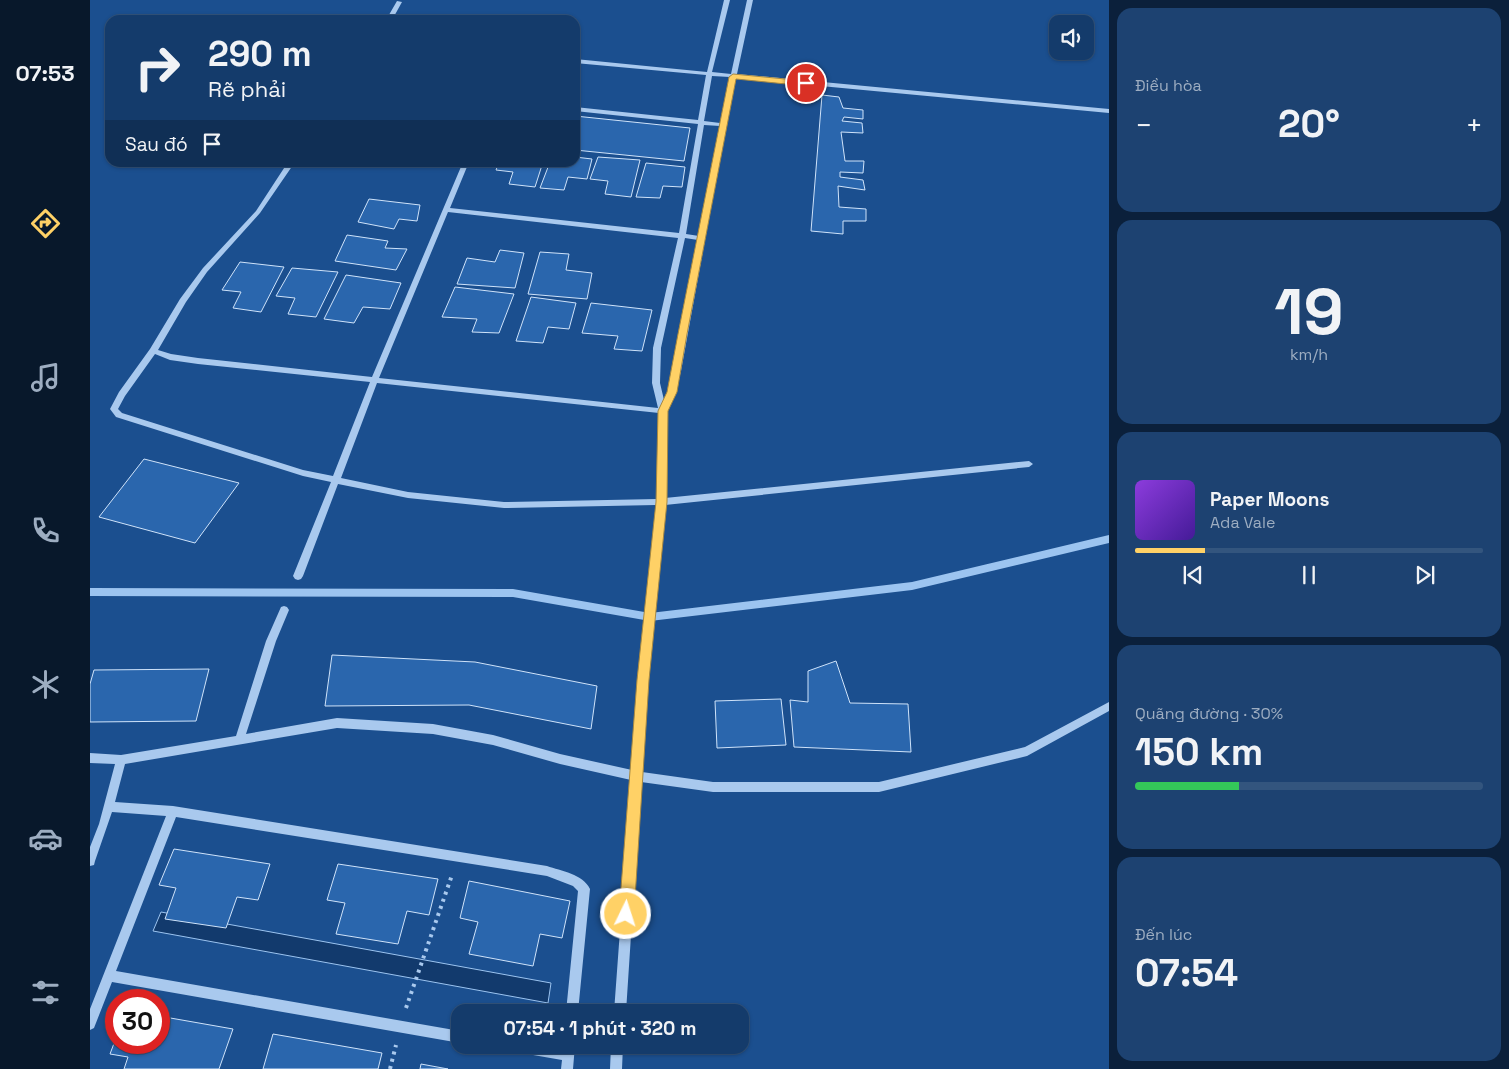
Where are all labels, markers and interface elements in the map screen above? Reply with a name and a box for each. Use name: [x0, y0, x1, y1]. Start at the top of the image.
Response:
map controls: [1049, 15, 1094, 60]
button: sound: [1049, 15, 1094, 60]
text: 290 m: [208, 32, 312, 76]
icon: right: [125, 35, 190, 100]
text: 07:53: [15, 59, 75, 87]
pin: [785, 62, 827, 104]
icon: arrive: [792, 69, 820, 97]
text: Rẽ phải: [208, 75, 286, 103]
text: Điều hòa: [1135, 75, 1202, 96]
text: 20°: [1278, 100, 1340, 148]
text: −: [1135, 107, 1152, 143]
text: +: [1466, 107, 1483, 143]
icon: arrive: [198, 130, 226, 158]
text: Sau đó: [125, 132, 188, 157]
icon: directions: [28, 206, 63, 241]
text: 19: [1274, 270, 1344, 353]
text: km/h: [1290, 344, 1328, 365]
icon: music: [28, 360, 63, 395]
text: Paper Moons: [1210, 487, 1329, 512]
text: Ada Vale: [1210, 512, 1275, 533]
icon: phone: [28, 513, 63, 548]
icon: previous: [1179, 561, 1207, 589]
icon: pause: [1295, 561, 1323, 589]
icon: next: [1411, 561, 1439, 589]
icon: climate: [28, 667, 63, 702]
text: Quãng đường · 30%: [1135, 703, 1283, 724]
text: 150 km: [1135, 728, 1263, 776]
icon: car: [28, 821, 63, 856]
position arrow: [599, 887, 651, 939]
text: Đến lúc: [1135, 924, 1192, 945]
text: 07:54: [1135, 949, 1238, 997]
icon: filters: [28, 975, 63, 1010]
speed limit sign: 30: [105, 989, 170, 1054]
text: 07:54 · 1 phút · 320 m: [504, 1016, 696, 1041]

